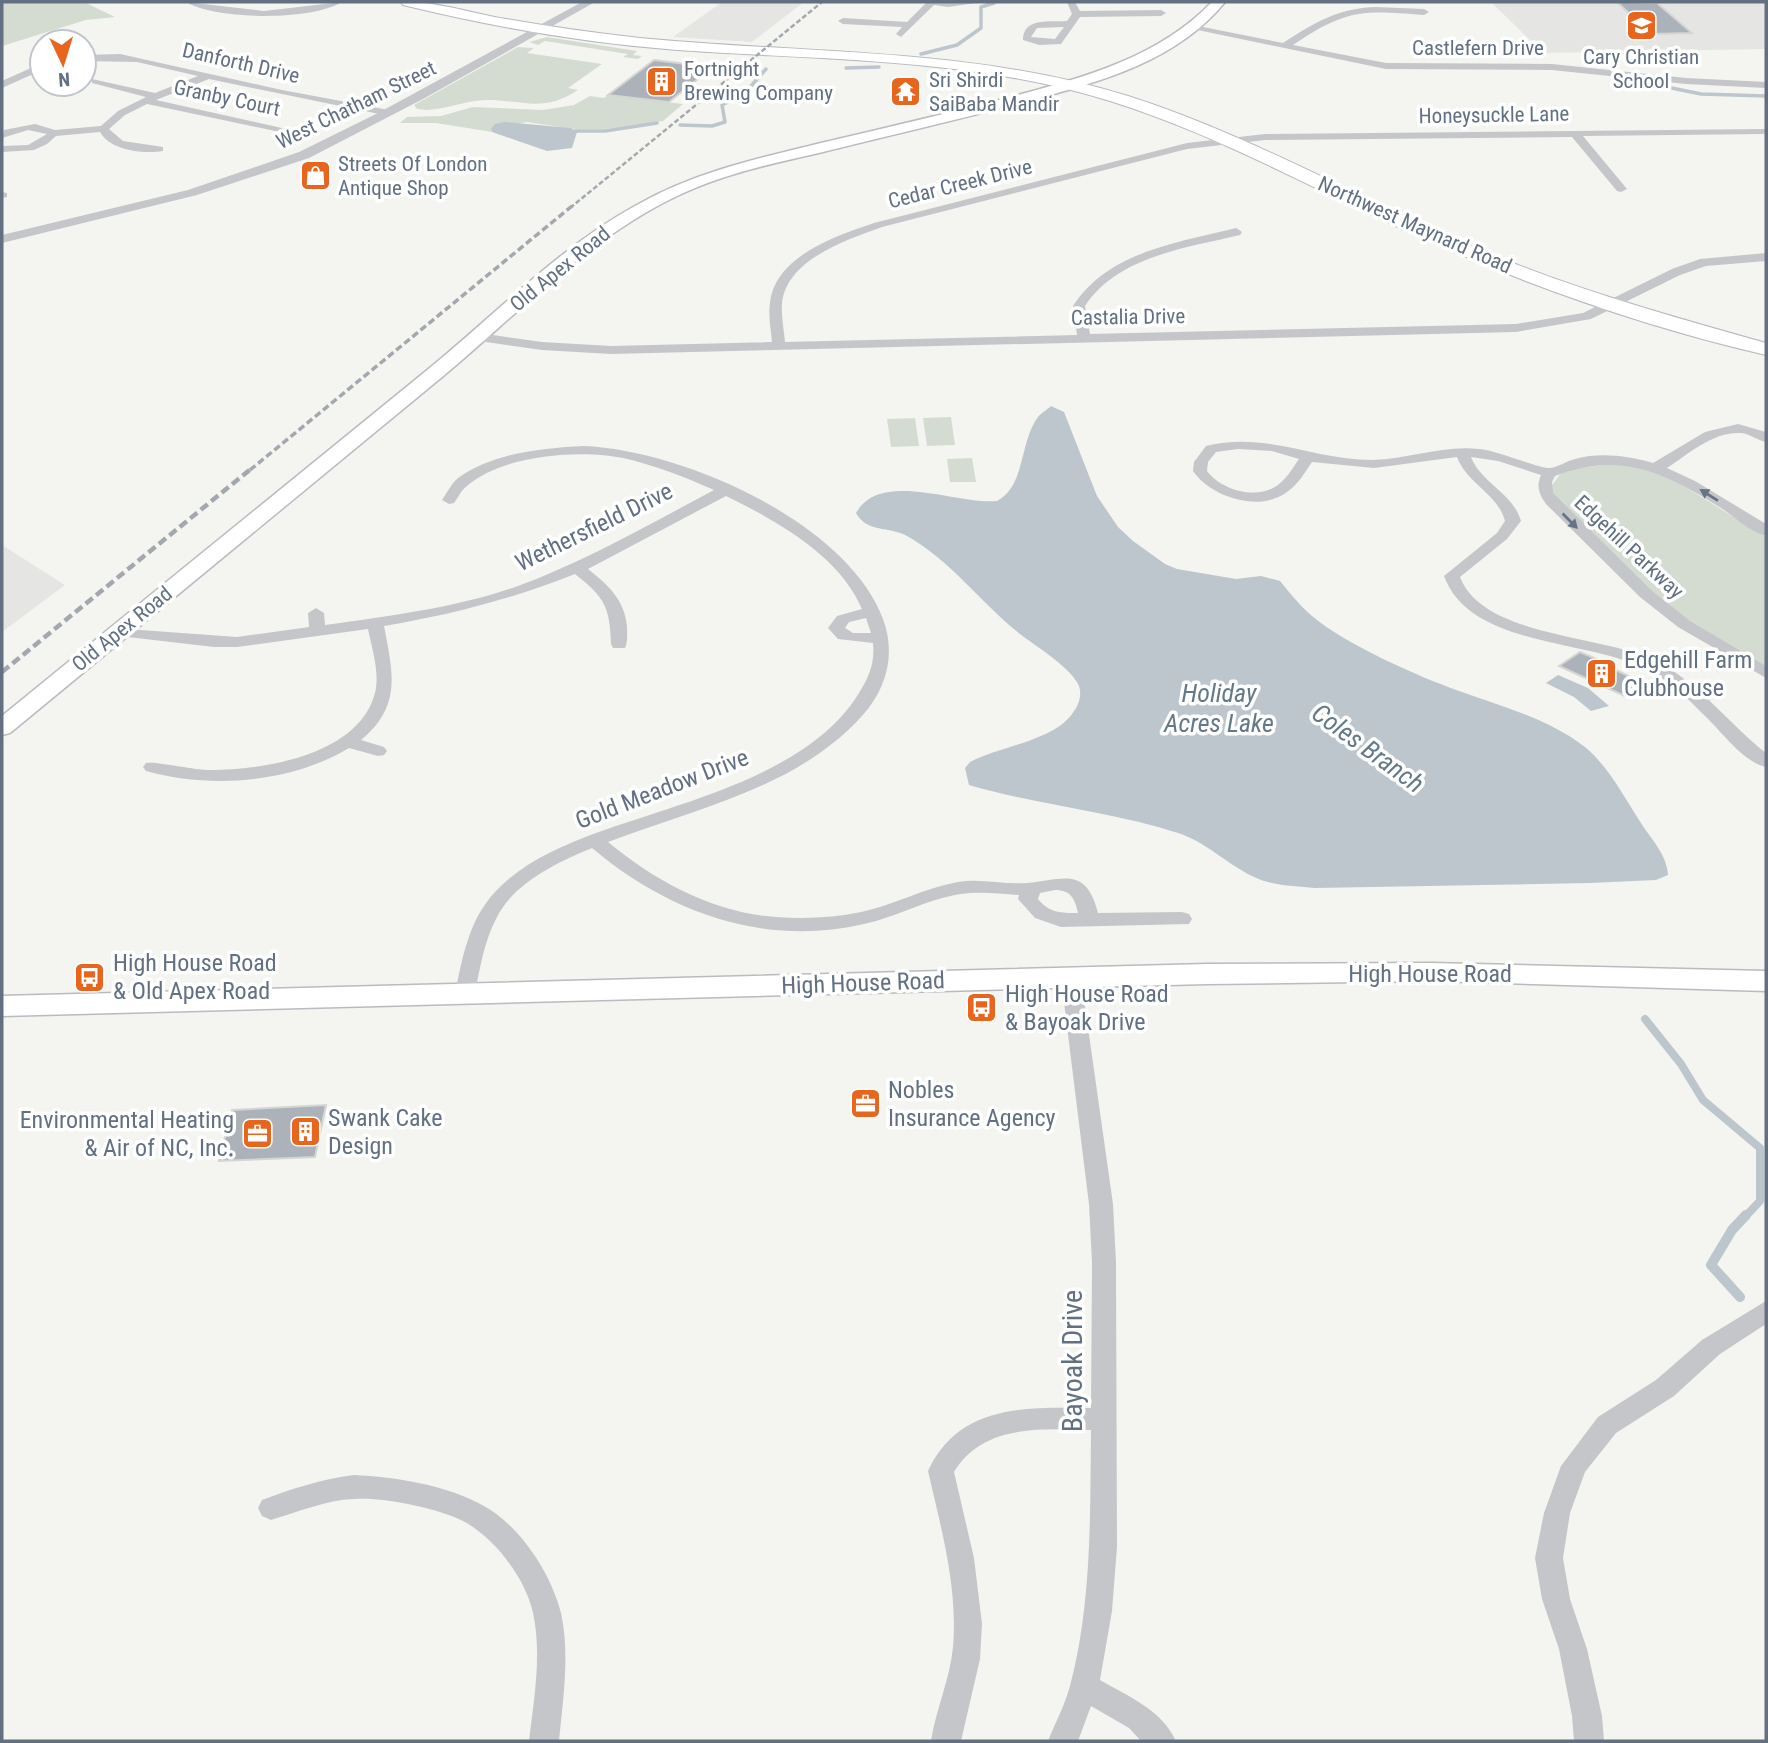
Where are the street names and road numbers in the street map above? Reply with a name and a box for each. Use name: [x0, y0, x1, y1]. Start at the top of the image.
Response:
street label: Castlefern Drive: [1412, 36, 1544, 60]
street label: Danforth Drive: [180, 38, 302, 88]
street label: West Chatham Street: [272, 56, 440, 154]
street label: Granby Court: [172, 75, 282, 121]
street label: Honeysuckle Lane: [1418, 102, 1570, 128]
street label: Cedar Creek Drive: [886, 154, 1035, 213]
street label: Northwest Maynard Road: [1315, 171, 1515, 279]
street label: Old Apex Road: [505, 222, 615, 316]
street label: Castalia Drive: [1071, 304, 1185, 330]
street label: Wethersfield Drive: [511, 477, 677, 577]
street label: Edgehill Parkway: [1570, 490, 1689, 604]
street label: Old Apex Road: [67, 582, 177, 676]
street label: Gold Meadow Drive: [572, 743, 752, 835]
street label: High House Road: [1348, 960, 1512, 988]
street label: High House Road: [781, 966, 945, 1000]
street label: Bayoak Drive: [1056, 1290, 1089, 1432]

